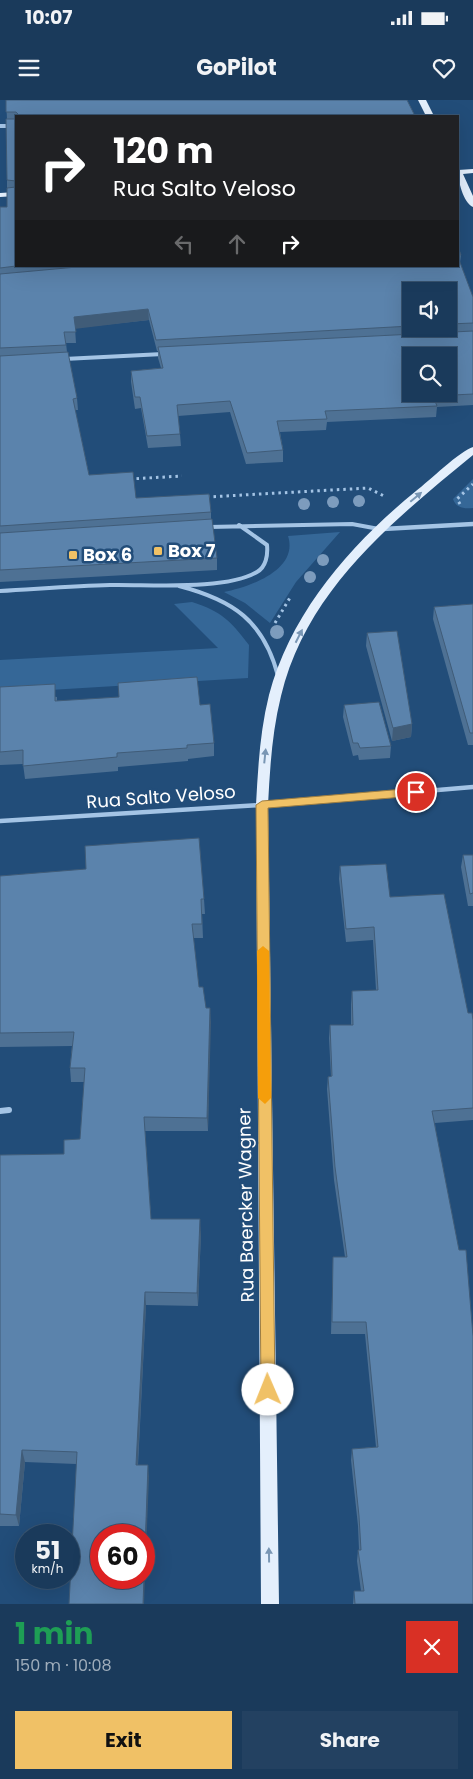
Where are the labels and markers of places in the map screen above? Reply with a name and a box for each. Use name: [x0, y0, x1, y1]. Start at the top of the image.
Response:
place label: Box 7: [168, 538, 216, 563]
place label: Box 6: [83, 542, 132, 567]
marker: Box 7: [152, 545, 164, 557]
marker: Box 6: [67, 549, 79, 561]
pin: [395, 771, 437, 813]

